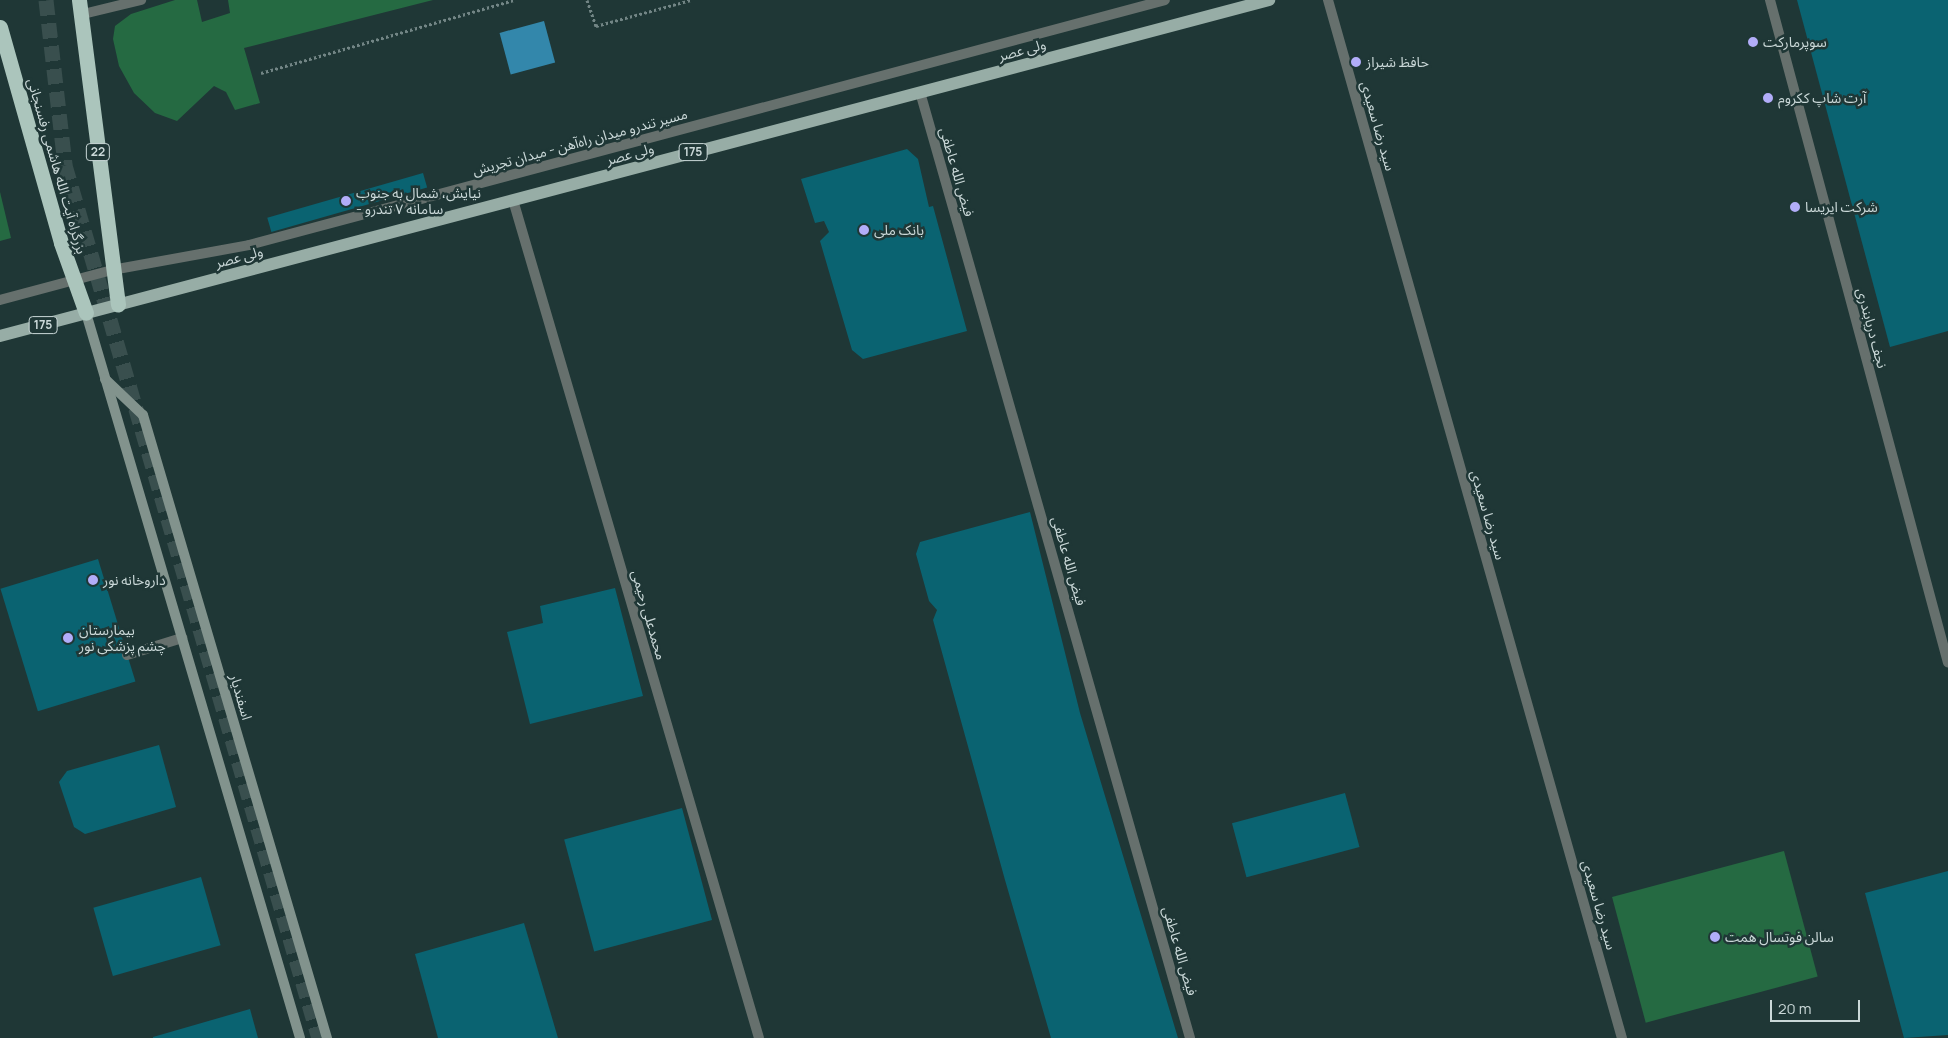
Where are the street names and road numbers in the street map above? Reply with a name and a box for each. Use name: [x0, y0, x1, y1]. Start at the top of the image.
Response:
street label: ولی عصر: [996, 36, 1048, 64]
street label: بزرگراه آیت الله هاشمی رفسنجانی: [24, 76, 90, 256]
street label: سید رضا سعیدی: [1357, 79, 1399, 173]
street label: مسیر تندرو میدان راه‌آهن - میدان تجریش: [471, 105, 689, 179]
street label: فیض الله عاطفی: [936, 126, 978, 218]
street label: ولی عصر: [604, 140, 656, 168]
road number: 22: [86, 142, 110, 162]
road number: 175: [678, 142, 708, 162]
street label: ولی عصر: [213, 243, 265, 271]
street label: نجف دریابندری: [1853, 286, 1891, 370]
road number: 175: [28, 316, 58, 334]
street label: سید رضا سعیدی: [1467, 468, 1509, 562]
street label: فیض الله عاطفی: [1048, 515, 1090, 607]
street label: محمدعلی رحیمی: [628, 568, 670, 662]
street label: اسفندیار: [226, 672, 256, 722]
street label: سید رضا سعیدی: [1578, 858, 1620, 952]
street label: فیض الله عاطفی: [1159, 905, 1201, 997]

